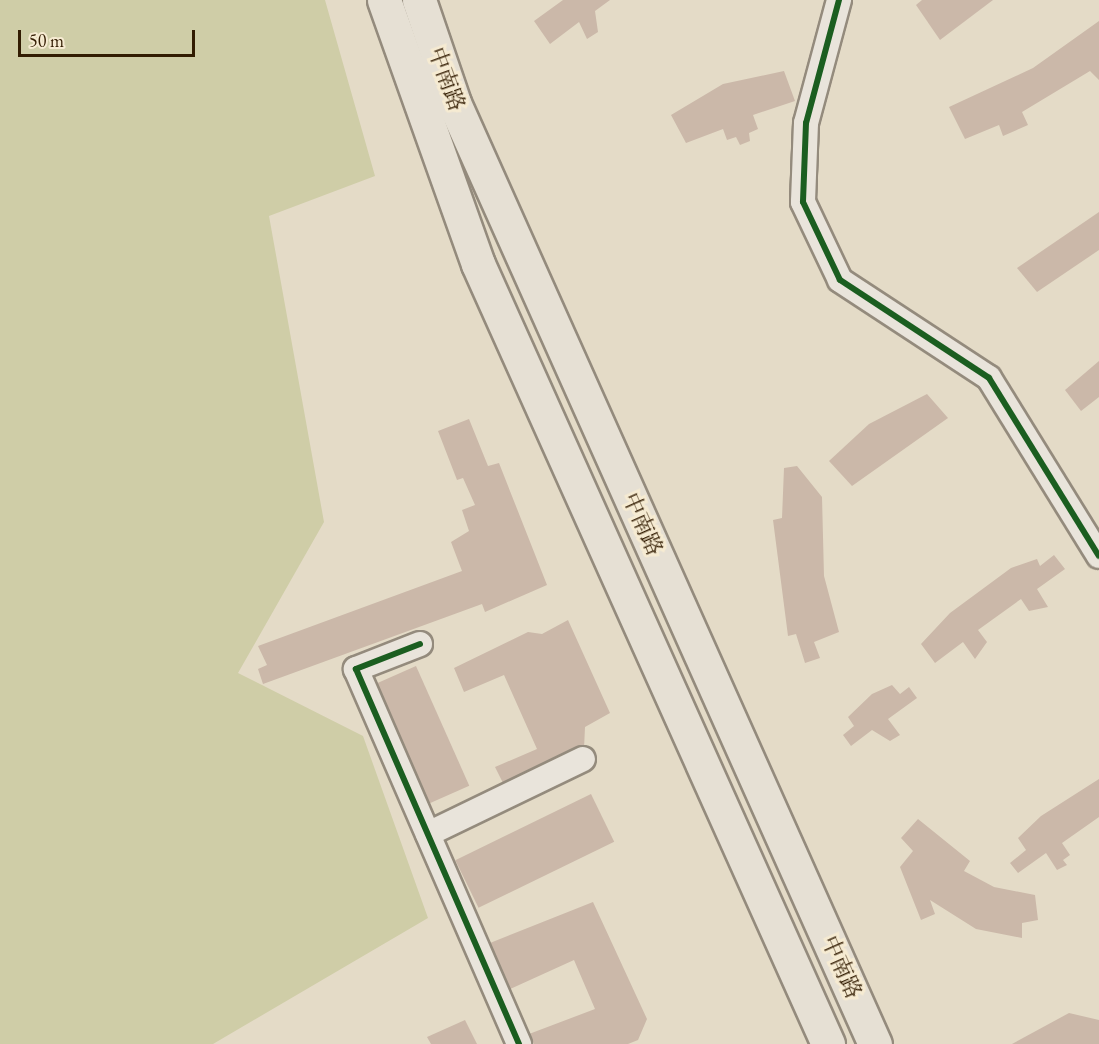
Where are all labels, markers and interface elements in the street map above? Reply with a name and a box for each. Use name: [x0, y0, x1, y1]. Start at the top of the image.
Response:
scale bar: [21, 18, 198, 56]
text: 50 m: [29, 29, 64, 52]
street label: 中南路: [423, 43, 471, 115]
street label: 中南路: [618, 488, 668, 560]
street label: 中南路: [817, 931, 867, 1003]

